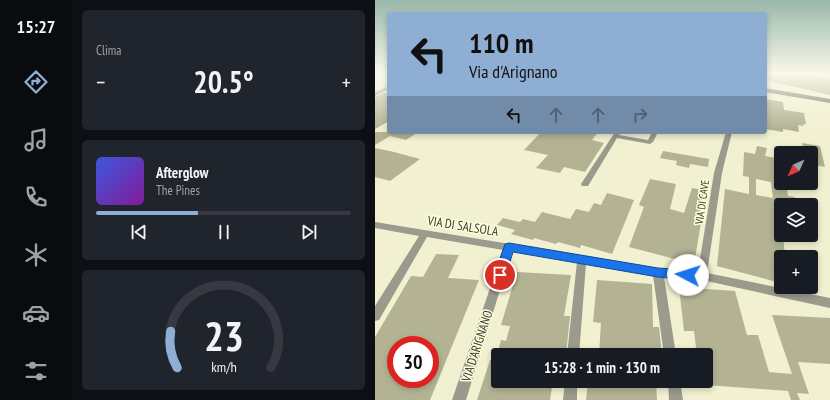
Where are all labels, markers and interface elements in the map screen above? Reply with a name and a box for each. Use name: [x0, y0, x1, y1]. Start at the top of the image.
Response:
text: 15:27: [17, 15, 55, 38]
text: 110 m: [469, 24, 533, 61]
icon: left: [403, 28, 455, 80]
text: Clima: [96, 42, 121, 59]
text: Via d'Arignano: [469, 60, 557, 83]
text: 20.5°: [193, 62, 254, 101]
icon: directions: [22, 68, 50, 96]
text: −: [96, 68, 105, 96]
text: +: [342, 68, 351, 96]
icon: left: [503, 104, 525, 126]
icon: ahead: [545, 104, 567, 126]
icon: ahead: [587, 104, 609, 126]
icon: right: [629, 104, 651, 126]
icon: music: [22, 126, 50, 154]
north arrow: [774, 146, 818, 190]
map controls: [774, 146, 818, 294]
text: Afterglow: [156, 163, 208, 182]
street label: VIA DI CAVE: [692, 179, 712, 226]
text: The Pines: [156, 182, 200, 199]
icon: phone: [22, 183, 50, 211]
button: layers: [774, 198, 818, 242]
street label: VIA DI SALSOLA: [425, 212, 501, 240]
icon: previous: [128, 221, 150, 243]
icon: pause: [213, 221, 235, 243]
icon: next: [298, 221, 320, 243]
icon: climate: [22, 241, 50, 269]
button: +: [774, 250, 818, 294]
position arrow: [667, 254, 709, 296]
pin: [483, 258, 517, 292]
icon: arrive: [489, 264, 511, 286]
icon: car: [22, 299, 50, 327]
street label: VIA D'ARIGNANO: [457, 308, 497, 385]
text: 23: [204, 309, 243, 362]
speed limit sign: 30: [387, 336, 439, 388]
icon: filters: [22, 357, 50, 385]
text: km/h: [211, 357, 236, 376]
text: 15:28 · 1 min · 130 m: [544, 358, 660, 377]

